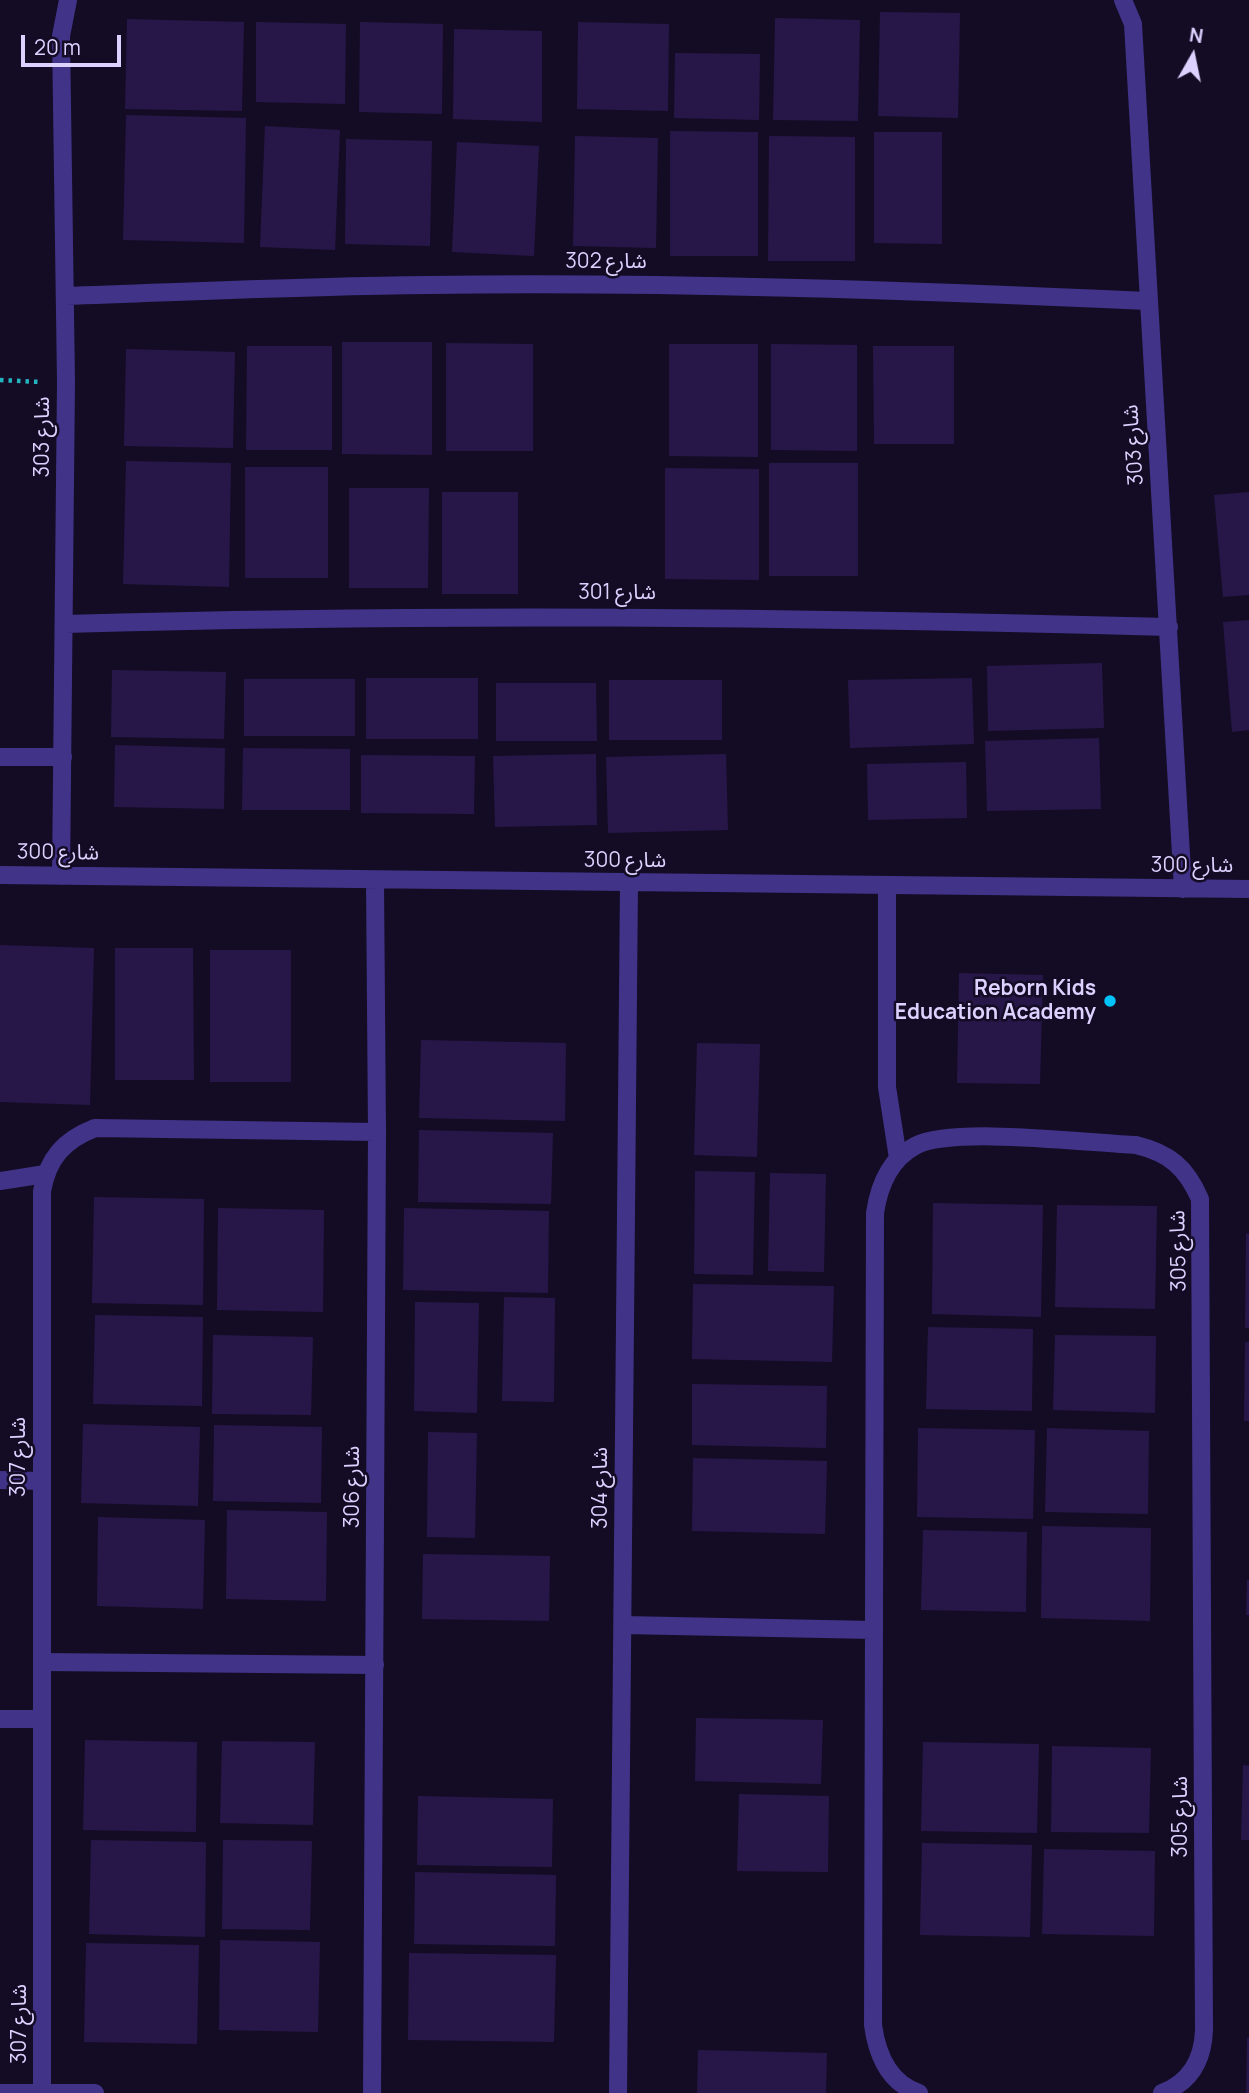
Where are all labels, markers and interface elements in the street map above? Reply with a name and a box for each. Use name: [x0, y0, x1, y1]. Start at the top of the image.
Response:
scale bar: [24, 21, 124, 65]
north arrow: [1158, 21, 1228, 91]
text: N: [1188, 21, 1205, 49]
text: 20 m: [34, 33, 81, 61]
street label: شارع 302: [565, 249, 647, 275]
street label: شارع 303: [30, 396, 56, 478]
street label: شارع 303: [1119, 404, 1149, 486]
street label: شارع 301: [578, 580, 656, 606]
street label: شارع 300: [17, 840, 99, 866]
street label: شارع 300: [584, 848, 666, 874]
street label: شارع 300: [1151, 853, 1233, 879]
place label: Reborn Kids Education Academy: [895, 976, 1096, 1026]
marker: Reborn Kids Education Academy: [1102, 993, 1118, 1009]
street label: شارع 305: [1166, 1210, 1192, 1292]
street label: شارع 307: [6, 1417, 32, 1497]
street label: شارع 306: [340, 1446, 366, 1528]
street label: شارع 304: [588, 1447, 614, 1529]
street label: شارع 305: [1168, 1776, 1194, 1858]
street label: شارع 307: [7, 1984, 33, 2064]

